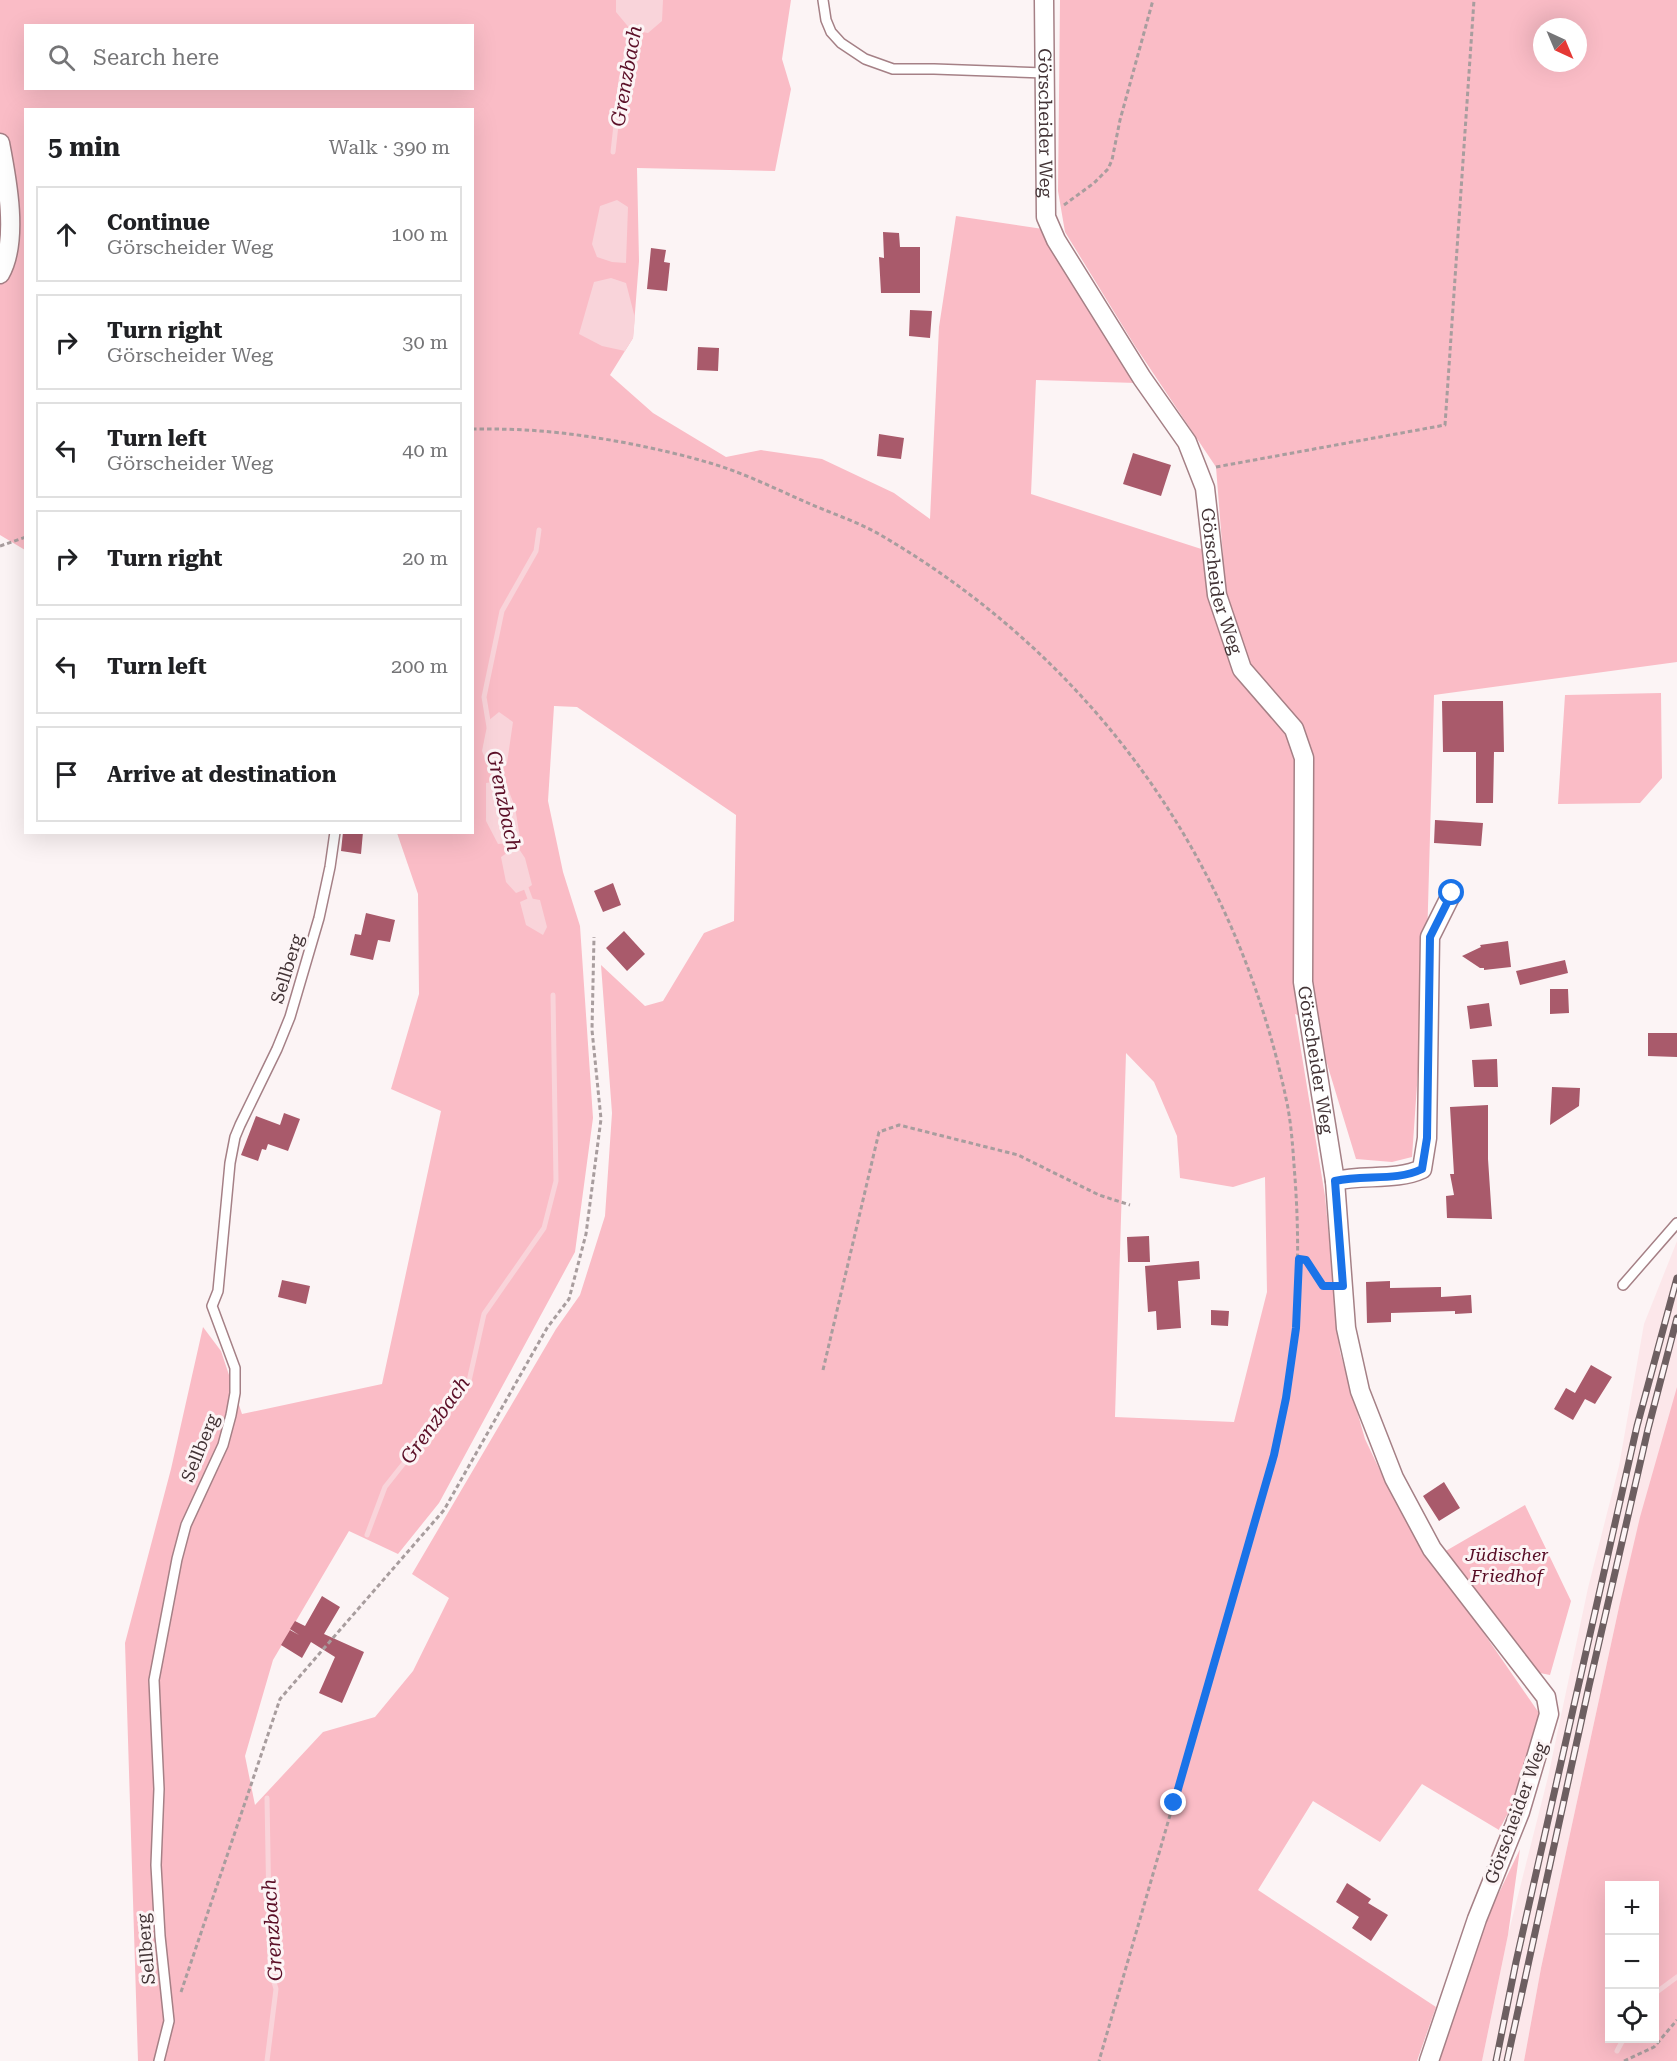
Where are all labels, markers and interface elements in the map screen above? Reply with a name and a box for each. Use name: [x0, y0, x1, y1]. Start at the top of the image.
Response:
north arrow: [1533, 18, 1587, 72]
search box: [24, 24, 474, 90]
water label: Grenzbach: [605, 24, 647, 128]
icon: search: [45, 41, 78, 74]
text: Search here: [93, 45, 219, 70]
street label: Görscheider Weg: [1034, 48, 1057, 199]
text: 5 min: [48, 132, 120, 162]
text: Walk · 390 m: [329, 135, 450, 159]
text: Continue: [107, 210, 210, 235]
icon: ahead: [50, 218, 83, 251]
text: 100 m: [391, 222, 448, 246]
text: Görscheider Weg: [107, 235, 273, 259]
text: Turn right: [107, 318, 222, 343]
icon: right: [50, 326, 83, 359]
text: 30 m: [402, 330, 448, 354]
text: Görscheider Weg: [107, 343, 273, 367]
text: Turn left: [107, 426, 207, 451]
icon: left: [50, 434, 83, 467]
text: 40 m: [402, 438, 448, 462]
text: Görscheider Weg: [107, 451, 273, 475]
street label: Görscheider Weg: [1197, 507, 1247, 657]
icon: right: [50, 542, 83, 575]
text: Turn right: [107, 546, 222, 571]
text: 20 m: [402, 546, 448, 570]
icon: left: [50, 650, 83, 683]
text: Turn left: [107, 654, 207, 679]
text: 200 m: [391, 654, 448, 678]
water label: Grenzbach: [482, 748, 526, 854]
icon: arrive: [50, 758, 83, 791]
text: Arrive at destination: [107, 762, 336, 787]
route start: [1438, 879, 1464, 905]
street label: Sellberg: [266, 931, 307, 1006]
street label: Görscheider Weg: [1294, 984, 1338, 1136]
water label: Grenzbach: [395, 1372, 475, 1468]
street label: Sellberg: [176, 1410, 223, 1485]
park label: Jüdischer Friedhof: [1464, 1544, 1549, 1586]
street label: Görscheider Weg: [1480, 1738, 1551, 1887]
route end: [1160, 1789, 1186, 1815]
water label: Grenzbach: [256, 1878, 288, 1982]
map controls: [1605, 1881, 1659, 2043]
button: +: [1605, 1881, 1659, 1935]
street label: Sellberg: [132, 1912, 159, 1985]
button: −: [1605, 1935, 1659, 1989]
button: locate: [1605, 1989, 1659, 2043]

